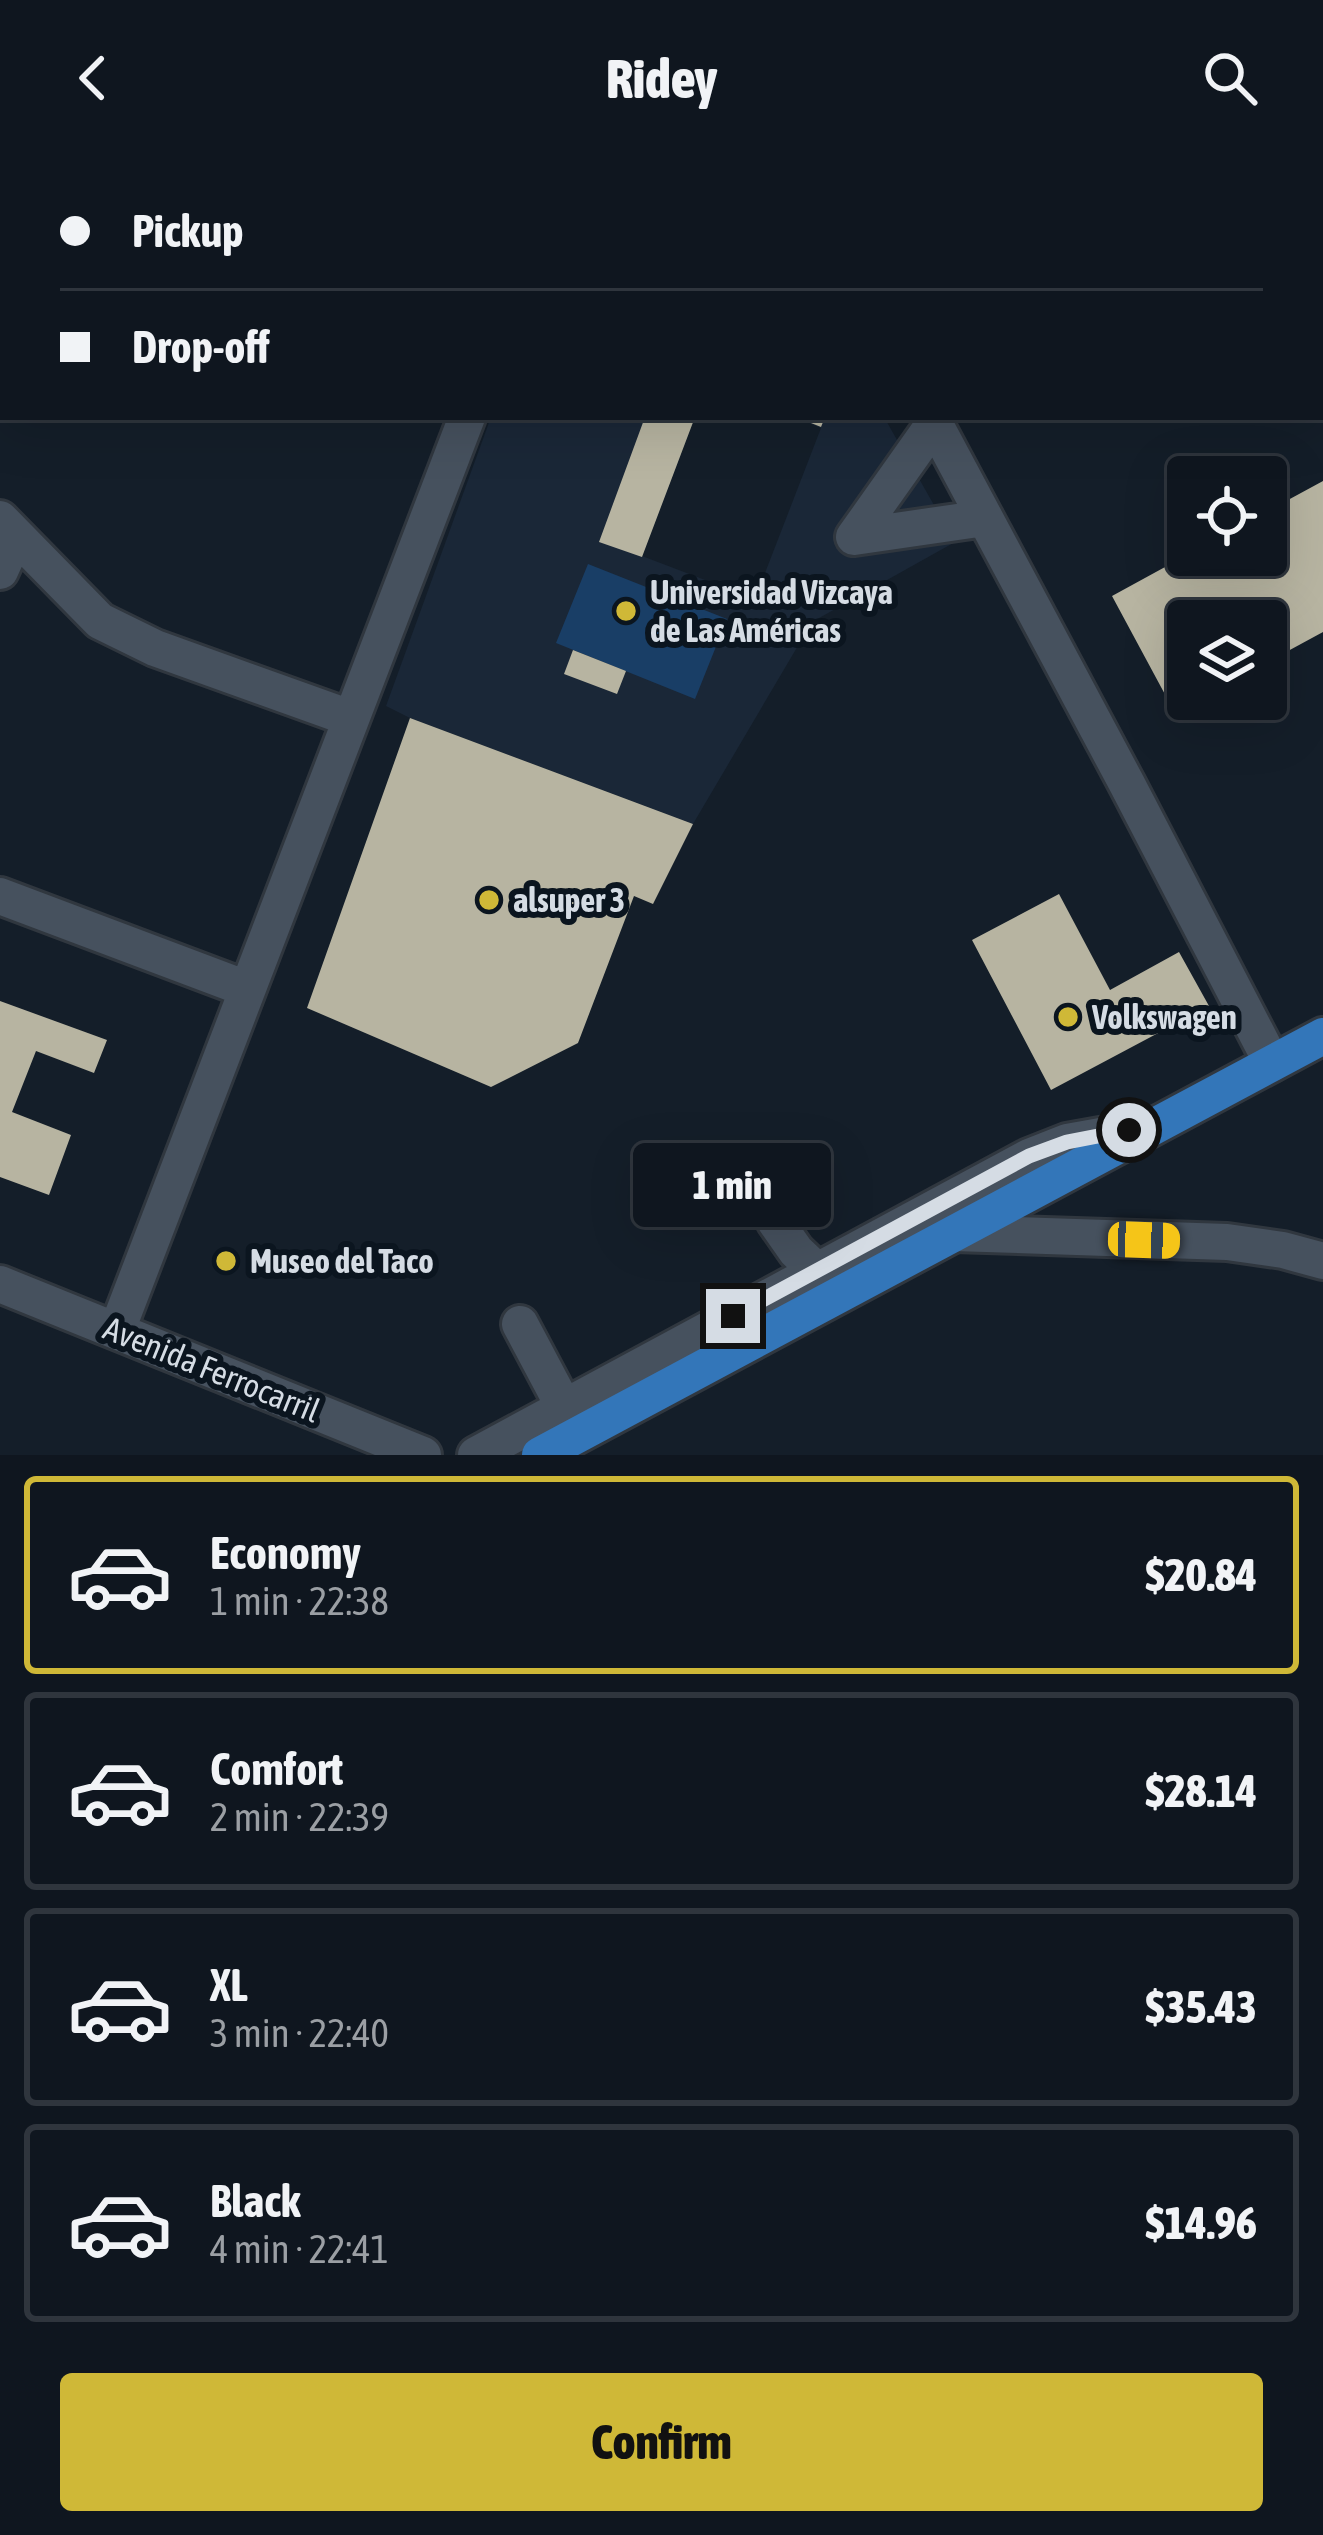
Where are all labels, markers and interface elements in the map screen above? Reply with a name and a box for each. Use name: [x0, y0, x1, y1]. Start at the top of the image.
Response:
icon: back: [60, 45, 126, 111]
icon: search: [1197, 45, 1263, 111]
text: Ridey: [606, 48, 717, 109]
text: Pickup: [132, 205, 243, 257]
text: Drop-off: [132, 321, 270, 373]
map controls: [1167, 456, 1287, 720]
button: locate: [1167, 456, 1287, 576]
place label: Universidad Vizcaya de Las Américas: [650, 573, 893, 649]
marker: Universidad Vizcaya de Las Américas: [613, 598, 639, 624]
button: layers: [1167, 600, 1287, 720]
place label: alsuper 3: [513, 881, 625, 919]
marker: alsuper 3: [476, 887, 502, 913]
place label: Volkswagen: [1091, 998, 1237, 1036]
marker: Volkswagen: [1055, 1004, 1081, 1030]
route start: [1102, 1103, 1156, 1157]
callout: 1 min: [634, 1142, 832, 1226]
text: 1 min: [692, 1163, 772, 1207]
car: [1107, 1221, 1181, 1259]
place label: Museo del Taco: [250, 1242, 434, 1280]
marker: Museo del Taco: [213, 1248, 239, 1274]
route end: [706, 1289, 760, 1343]
street label: Avenida Ferrocarril: [98, 1308, 326, 1430]
icon: car: [66, 1521, 174, 1629]
text: Economy: [210, 1527, 361, 1579]
text: $20.84: [1145, 1549, 1257, 1601]
text: 1 min · 22:38: [210, 1579, 389, 1623]
icon: car: [66, 1737, 174, 1845]
text: Comfort: [210, 1743, 343, 1795]
text: $28.14: [1145, 1765, 1257, 1817]
text: 2 min · 22:39: [210, 1795, 389, 1839]
icon: car: [66, 1953, 174, 2061]
text: XL: [210, 1959, 248, 2011]
text: $35.43: [1145, 1981, 1257, 2033]
text: 3 min · 22:40: [210, 2011, 389, 2055]
icon: car: [66, 2169, 174, 2277]
text: Black: [210, 2175, 301, 2227]
text: $14.96: [1145, 2197, 1257, 2249]
text: 4 min · 22:41: [210, 2227, 389, 2271]
button: Confirm: [60, 2373, 1263, 2511]

